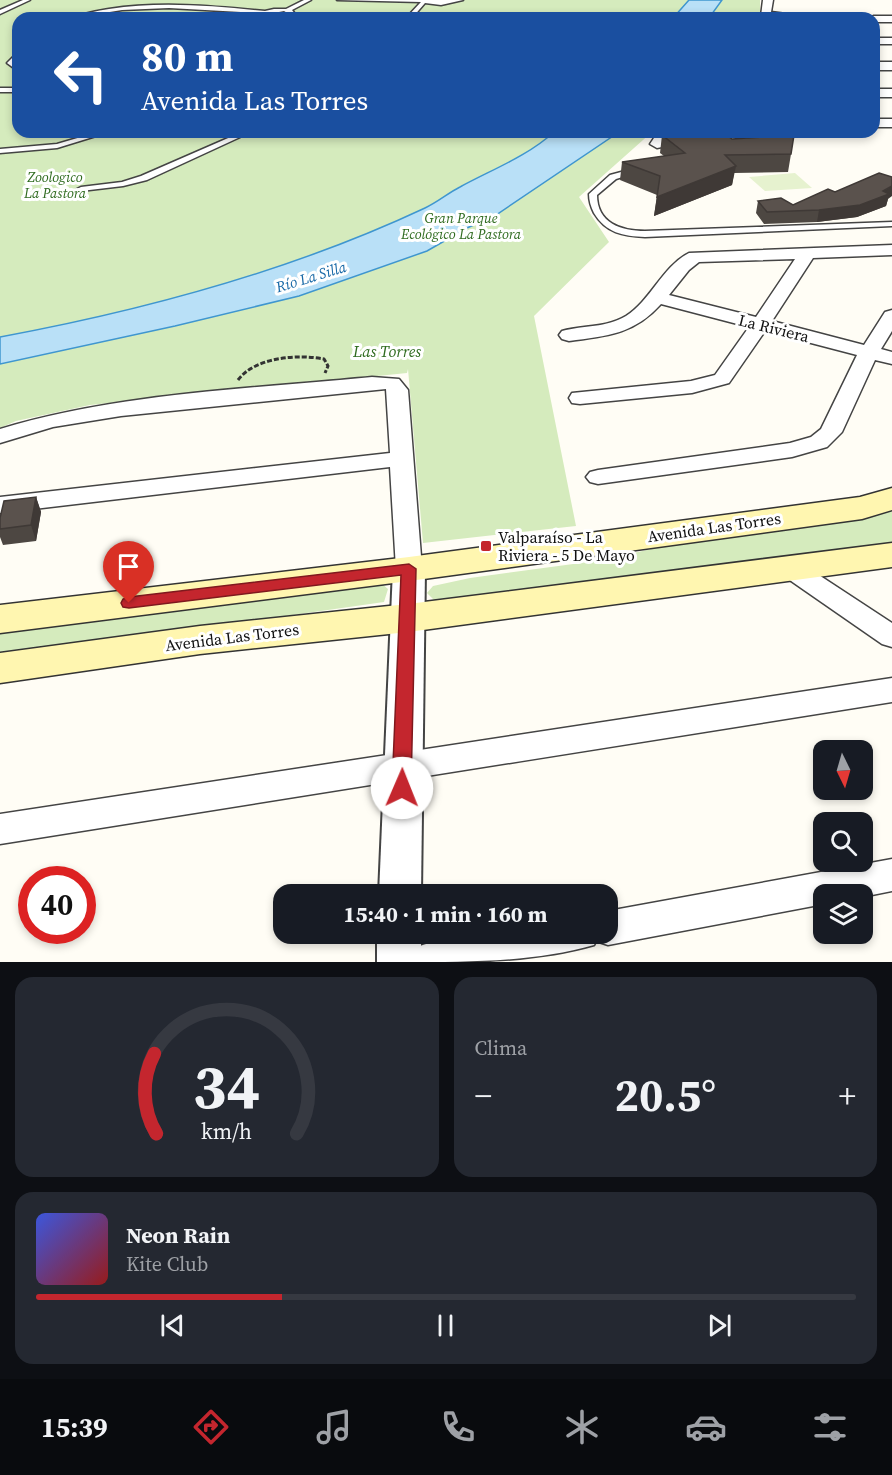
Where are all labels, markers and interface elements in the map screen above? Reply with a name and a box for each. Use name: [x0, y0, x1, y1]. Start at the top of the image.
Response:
text: 80 m: [141, 27, 234, 85]
icon: left: [42, 36, 120, 114]
text: Avenida Las Torres: [141, 82, 368, 119]
park label: Zoologico La Pastora: [23, 167, 87, 203]
park label: Gran Parque Ecológico La Pastora: [400, 208, 522, 244]
water label: Río La Silla: [272, 256, 349, 298]
street label: La Riviera: [736, 309, 812, 348]
park label: Las Torres: [352, 340, 421, 362]
street label: Avenida Las Torres: [646, 507, 782, 547]
place label: Valparaíso - La Riviera - 5 De Mayo: [498, 526, 635, 566]
marker: Valparaíso - La Riviera - 5 De Mayo: [479, 539, 493, 553]
pin: [103, 541, 154, 603]
icon: arrive: [112, 550, 145, 583]
street label: Avenida Las Torres: [164, 618, 300, 656]
north arrow: [813, 740, 873, 800]
map controls: [813, 740, 873, 944]
position arrow: [370, 756, 434, 820]
button: search: [813, 812, 873, 872]
speed limit sign: 40: [18, 866, 96, 944]
button: layers: [813, 884, 873, 944]
text: 15:40 · 1 min · 160 m: [344, 899, 547, 929]
text: Clima: [475, 1034, 527, 1062]
text: 34: [193, 1043, 261, 1129]
text: 20.5°: [615, 1064, 716, 1126]
text: −: [475, 1073, 492, 1118]
text: +: [839, 1073, 856, 1118]
text: km/h: [201, 1117, 252, 1146]
text: Neon Rain: [126, 1220, 230, 1250]
text: Kite Club: [126, 1250, 208, 1278]
icon: previous: [156, 1309, 189, 1342]
icon: pause: [429, 1309, 462, 1342]
icon: next: [703, 1309, 736, 1342]
icon: directions: [190, 1406, 232, 1448]
icon: music: [313, 1406, 355, 1448]
icon: phone: [437, 1406, 479, 1448]
icon: climate: [561, 1406, 603, 1448]
icon: car: [685, 1406, 727, 1448]
icon: filters: [809, 1406, 851, 1448]
text: 15:39: [41, 1409, 108, 1446]

